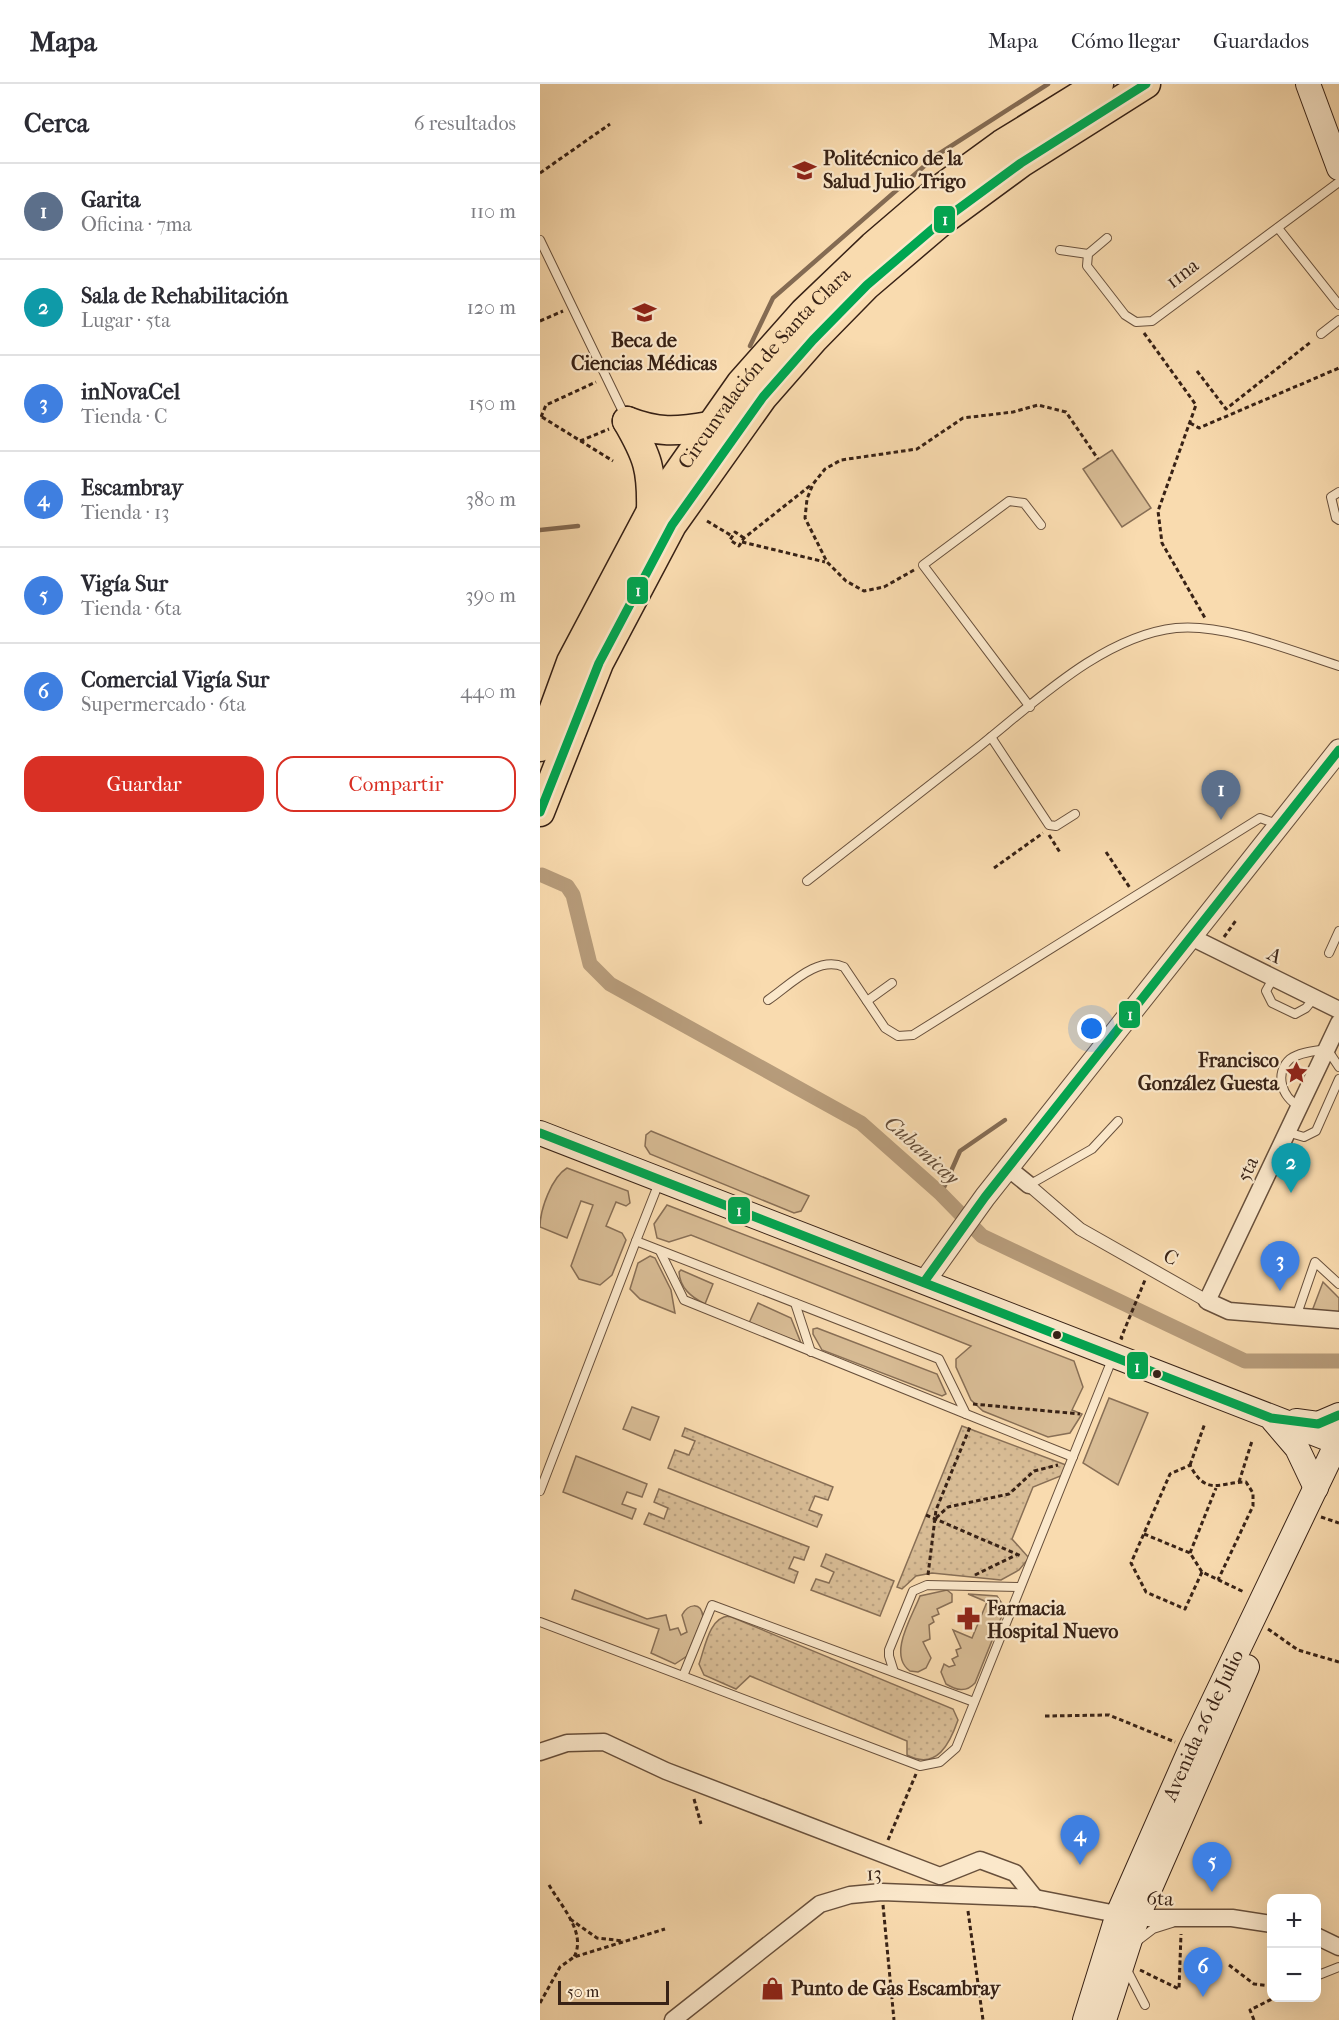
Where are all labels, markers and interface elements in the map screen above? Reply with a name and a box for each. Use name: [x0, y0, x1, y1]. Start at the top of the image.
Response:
text: Mapa: [30, 25, 97, 58]
text: Mapa: [988, 29, 1038, 53]
text: Cómo llegar: [1071, 29, 1180, 53]
text: Guardados: [1213, 29, 1309, 53]
text: Cerca: [24, 108, 89, 139]
text: 6 resultados: [414, 112, 516, 135]
place label: Politécnico de la Salud Julio Trigo: [823, 147, 966, 193]
school or university icon: Politécnico de la Salud Julio Trigo: [792, 157, 818, 183]
text: Garita: [81, 187, 141, 213]
text: 1: [40, 200, 47, 223]
text: 110 m: [470, 200, 516, 223]
line badge: 1: [933, 205, 956, 234]
text: 1: [942, 210, 948, 229]
text: Oficina · 7ma: [81, 213, 192, 236]
street label: 11na: [1161, 253, 1204, 293]
street label: Circunvalación de Santa Clara: [673, 262, 856, 473]
text: Sala de Rehabilitación: [81, 283, 288, 309]
text: 2: [38, 296, 49, 319]
text: 120 m: [467, 296, 516, 319]
school or university icon: Beca de Ciencias Médicas: [631, 300, 657, 326]
text: Lugar · 5ta: [81, 309, 170, 332]
place label: Beca de Ciencias Médicas: [571, 329, 718, 375]
text: inNovaCel: [81, 379, 180, 405]
text: 3: [39, 392, 48, 415]
text: 150 m: [468, 392, 516, 415]
text: Tienda · C: [81, 405, 168, 428]
text: Escambray: [81, 475, 183, 501]
text: 4: [38, 488, 49, 511]
text: 380 m: [466, 488, 516, 511]
text: Tienda · 13: [81, 501, 169, 524]
text: Vigía Sur: [81, 571, 168, 597]
line badge: 1: [626, 576, 649, 605]
text: 1: [635, 581, 641, 600]
text: 5: [39, 584, 48, 607]
text: 390 m: [465, 584, 516, 607]
text: Tienda · 6ta: [81, 597, 181, 620]
text: Comercial Vigía Sur: [81, 667, 269, 693]
text: 6: [38, 680, 49, 703]
text: 440 m: [460, 680, 516, 703]
text: Supermercado · 6ta: [81, 693, 246, 716]
button: Guardar: [24, 756, 264, 812]
button: Compartir: [276, 756, 516, 812]
pin: 1: [1202, 770, 1240, 820]
street label: A: [1263, 942, 1287, 969]
line badge: 1: [1118, 1000, 1141, 1029]
text: 1: [1127, 1005, 1133, 1024]
your location: [1077, 1014, 1106, 1043]
place label: Francisco González Guesta: [1138, 1049, 1280, 1095]
place icon: Francisco González Guesta: [1284, 1059, 1310, 1085]
water label: Cubanicay: [880, 1111, 965, 1190]
pin: 2: [1272, 1144, 1311, 1193]
street label: 5ta: [1232, 1152, 1263, 1185]
line badge: 1: [727, 1196, 751, 1225]
text: 1: [736, 1201, 742, 1220]
pin: 3: [1260, 1242, 1300, 1291]
street label: C: [1159, 1244, 1182, 1271]
unlabelled marker: [1051, 1329, 1063, 1341]
line badge: 1: [1126, 1351, 1149, 1380]
text: 1: [1134, 1357, 1140, 1376]
unlabelled marker: [1151, 1368, 1163, 1380]
place label: Farmacia Hospital Nuevo: [986, 1597, 1118, 1643]
pharmacy icon: Farmacia Hospital Nuevo: [956, 1606, 982, 1632]
street label: Avenida 26 de Julio: [1158, 1646, 1248, 1806]
pin: 4: [1060, 1816, 1100, 1865]
pin: 5: [1192, 1842, 1232, 1892]
street label: 13: [866, 1862, 882, 1885]
street label: 6ta: [1146, 1886, 1175, 1911]
map controls: [1267, 1894, 1321, 2002]
button: +: [1267, 1894, 1321, 1948]
pin: 6: [1184, 1948, 1222, 1997]
button: −: [1267, 1948, 1321, 2002]
shop icon: Punto de Gas Escambray: [760, 1975, 786, 2001]
place label: Punto de Gas Escambray: [791, 1977, 1002, 2000]
scale bar: [558, 1978, 669, 2006]
text: 50 m: [567, 1982, 599, 2001]

